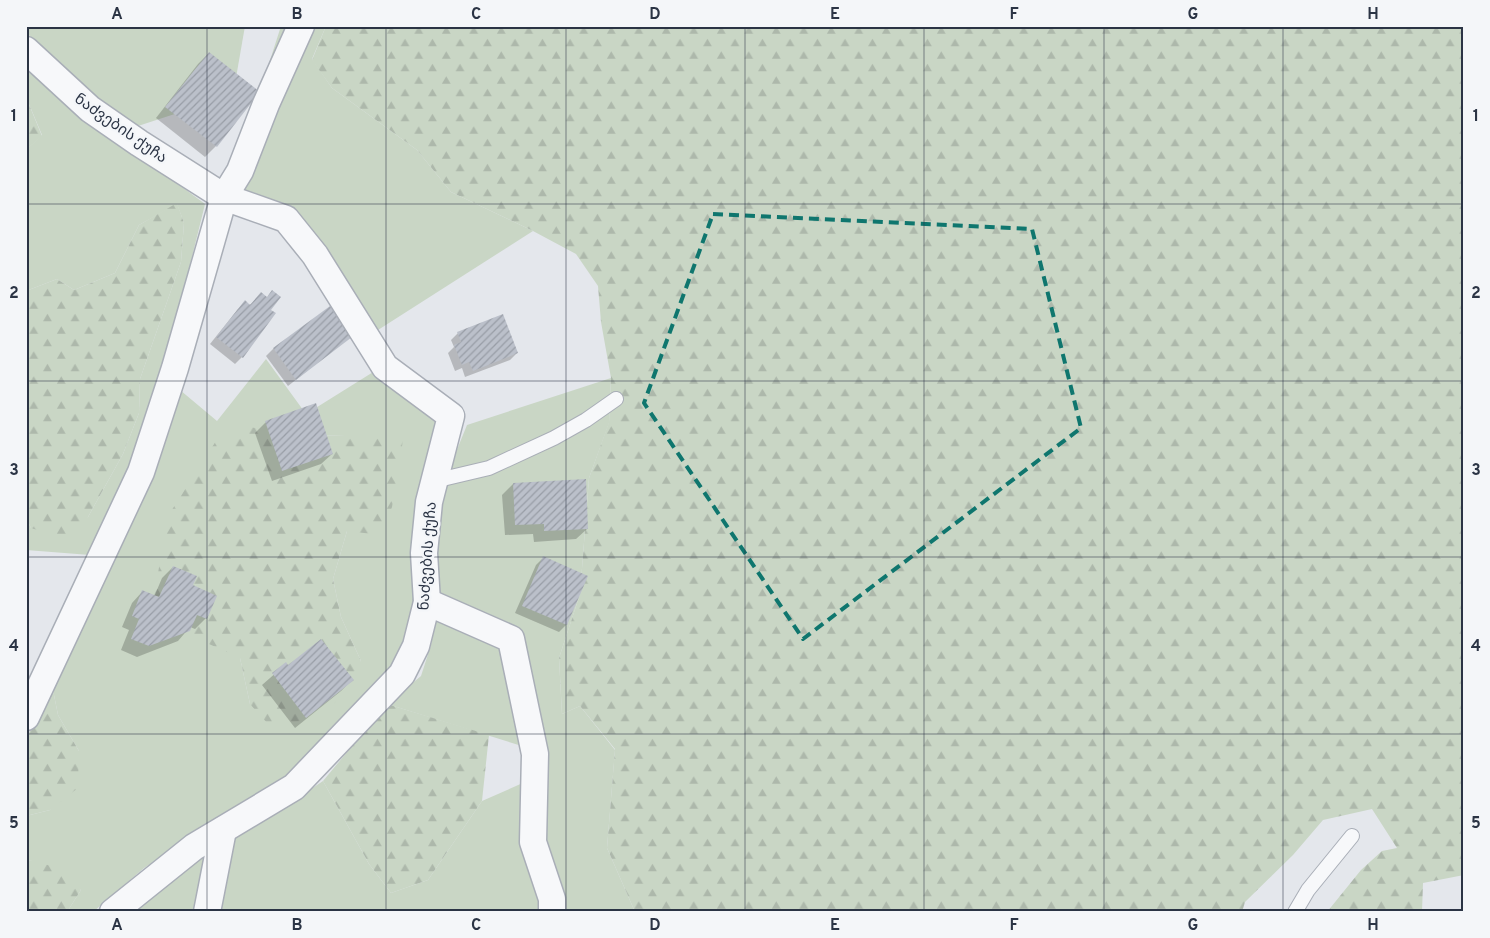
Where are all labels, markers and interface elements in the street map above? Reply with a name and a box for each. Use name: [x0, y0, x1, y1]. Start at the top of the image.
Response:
text: A: [111, 5, 123, 25]
text: B: [291, 5, 303, 25]
text: C: [471, 5, 481, 25]
text: D: [649, 5, 661, 25]
text: E: [830, 5, 840, 25]
text: F: [1009, 5, 1019, 25]
text: G: [1188, 5, 1198, 25]
text: H: [1367, 5, 1379, 25]
street label: ნაძვების ქუჩა: [70, 90, 170, 168]
text: 1: [11, 107, 17, 127]
text: 1: [1473, 107, 1479, 127]
text: 2: [9, 284, 19, 304]
text: 2: [1471, 284, 1481, 304]
text: 3: [9, 461, 19, 481]
text: 3: [1471, 461, 1481, 481]
street label: ნაძვების ქუჩა: [415, 501, 442, 611]
text: 4: [9, 637, 19, 657]
text: 4: [1471, 637, 1481, 657]
text: 5: [9, 814, 19, 834]
text: 5: [1471, 814, 1481, 834]
text: A: [111, 916, 123, 936]
text: B: [291, 916, 303, 936]
text: C: [471, 916, 481, 936]
text: D: [649, 916, 661, 936]
text: E: [830, 916, 840, 936]
text: F: [1009, 916, 1019, 936]
text: G: [1188, 916, 1198, 936]
text: H: [1367, 916, 1379, 936]

